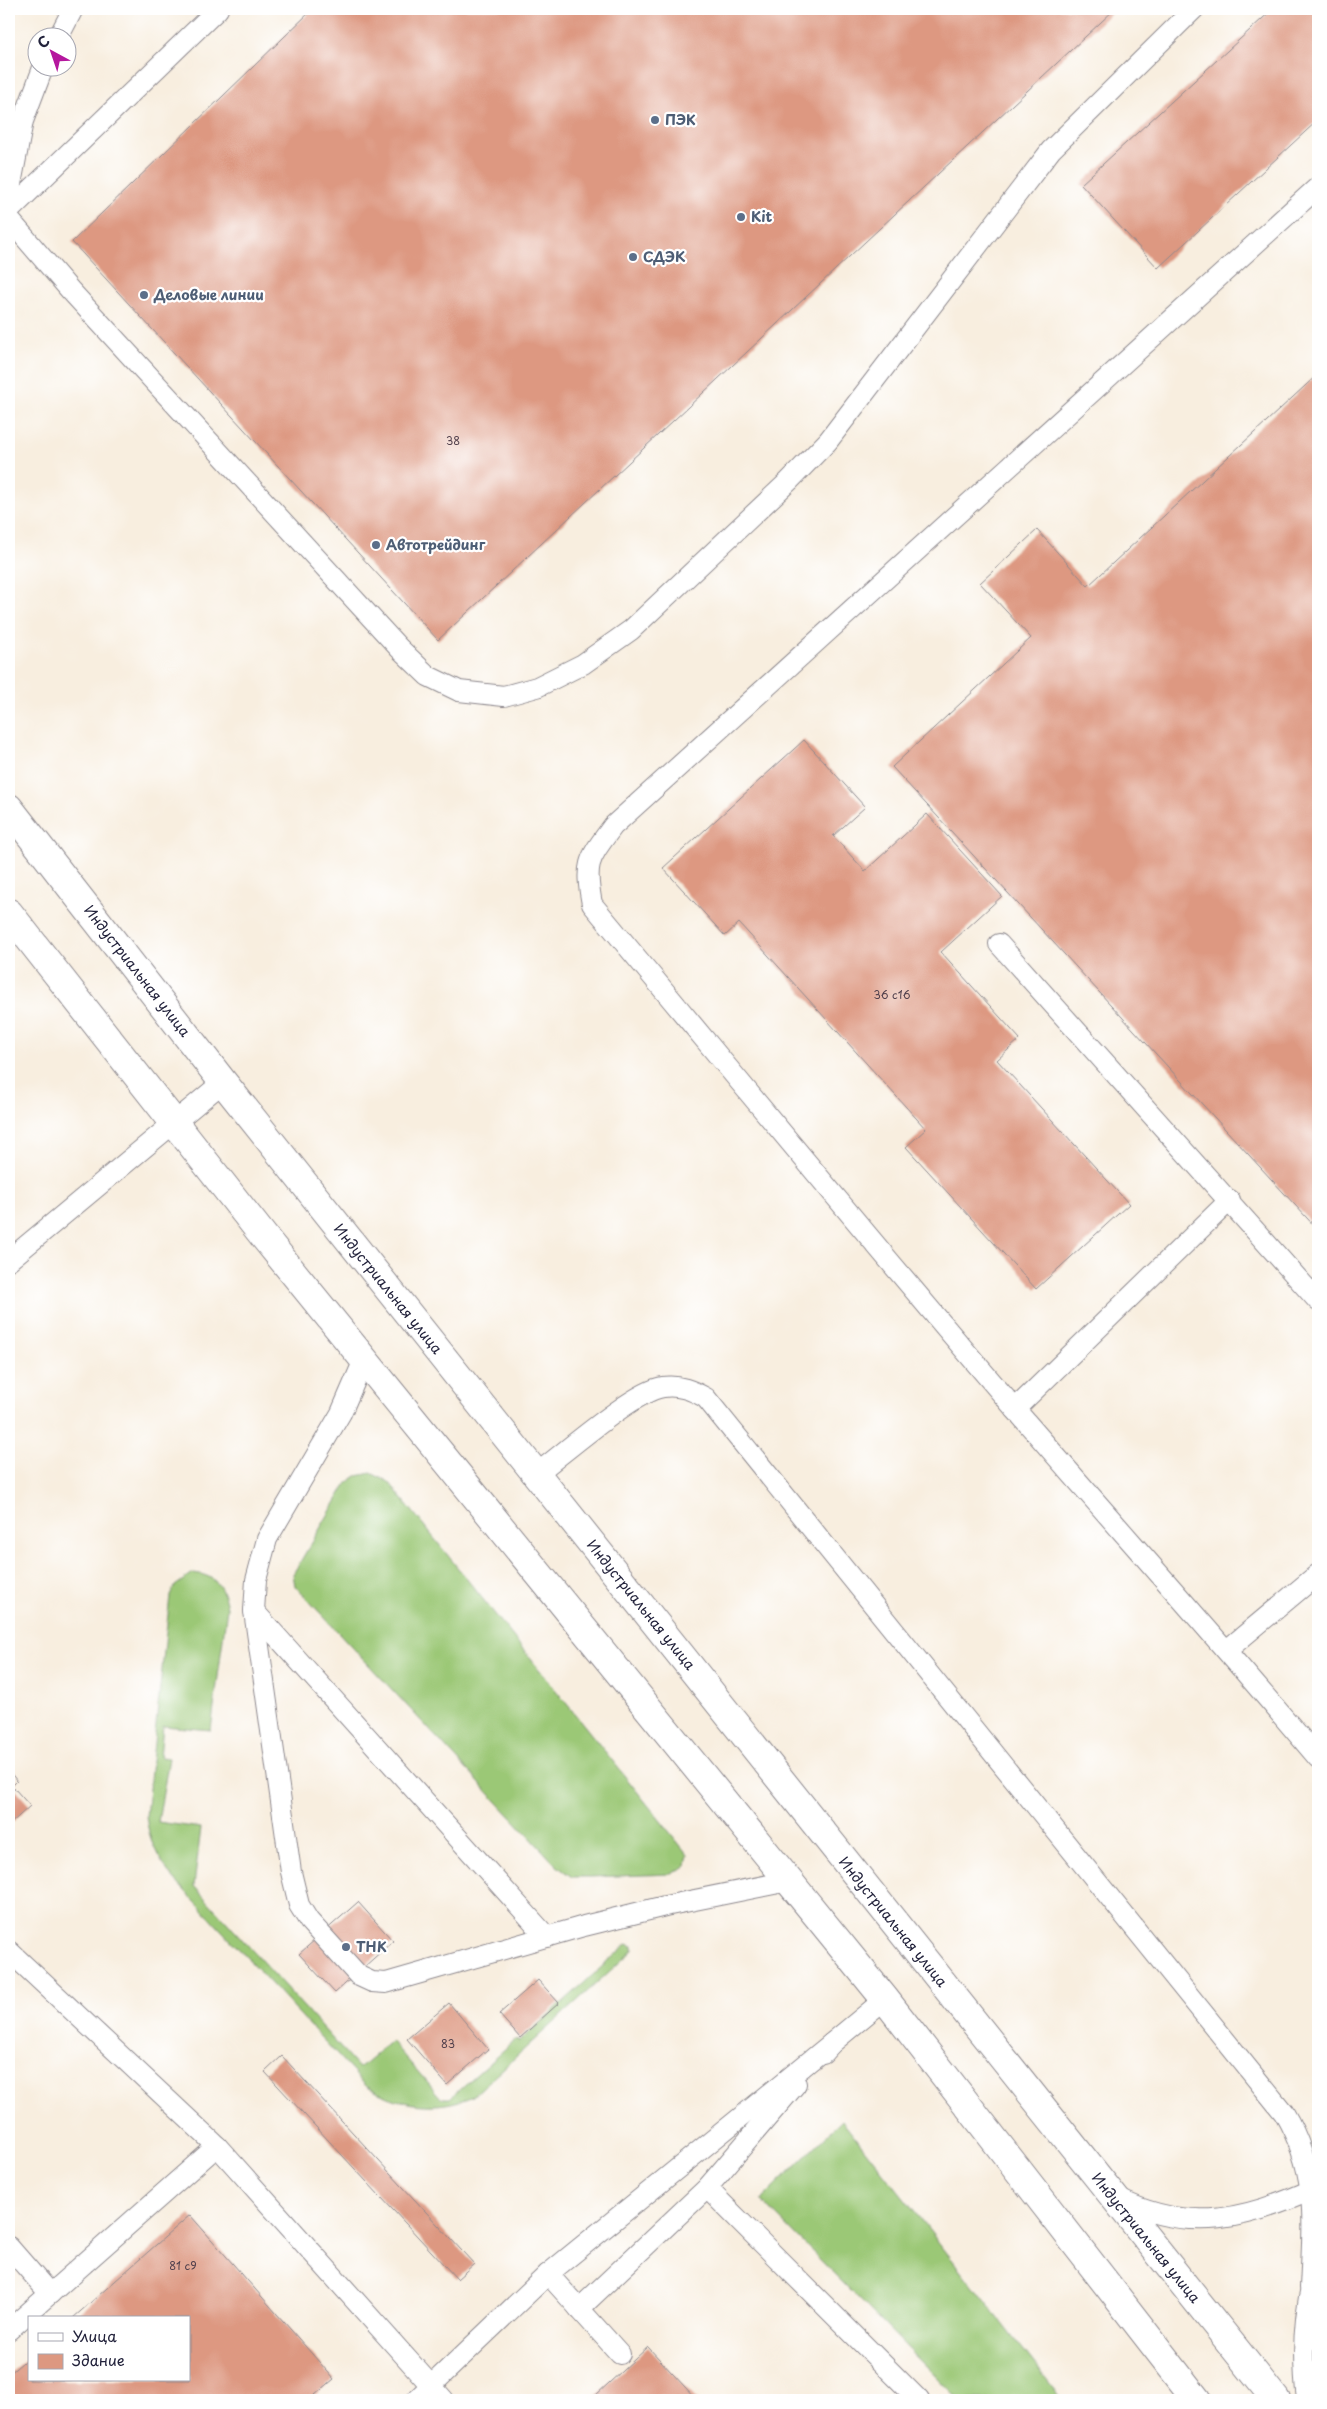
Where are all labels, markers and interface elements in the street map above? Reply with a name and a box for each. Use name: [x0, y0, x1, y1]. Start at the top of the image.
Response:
north arrow: [28, 28, 78, 78]
text: С: [33, 30, 54, 53]
place label: ПЭК: [665, 109, 696, 130]
marker: ПЭК: [649, 114, 661, 126]
place label: Kit: [751, 206, 773, 227]
marker: Kit: [735, 211, 747, 223]
place label: СДЭК: [643, 246, 686, 267]
marker: СДЭК: [627, 251, 639, 263]
place label: Деловые линии: [153, 284, 264, 305]
marker: Деловые линии: [138, 289, 150, 301]
house number: 38: [446, 432, 460, 449]
place label: Автотрейдинг: [386, 534, 486, 555]
marker: Автотрейдинг: [370, 539, 382, 551]
street label: Индустриальная улица: [79, 900, 196, 1041]
house number: 36 с16: [874, 986, 911, 1003]
street label: Индустриальная улица: [329, 1219, 448, 1358]
street label: Индустриальная улица: [582, 1535, 701, 1674]
street label: Индустриальная улица: [834, 1852, 953, 1991]
place label: ТНК: [356, 1936, 387, 1957]
marker: ТНК: [340, 1941, 352, 1953]
house number: 83: [441, 2035, 455, 2052]
street label: Индустриальная улица: [1087, 2168, 1206, 2307]
house number: 81 с9: [169, 2257, 197, 2274]
legend: [28, 2316, 190, 2382]
text: Улица: [72, 2324, 117, 2347]
text: Здание: [72, 2348, 125, 2371]

